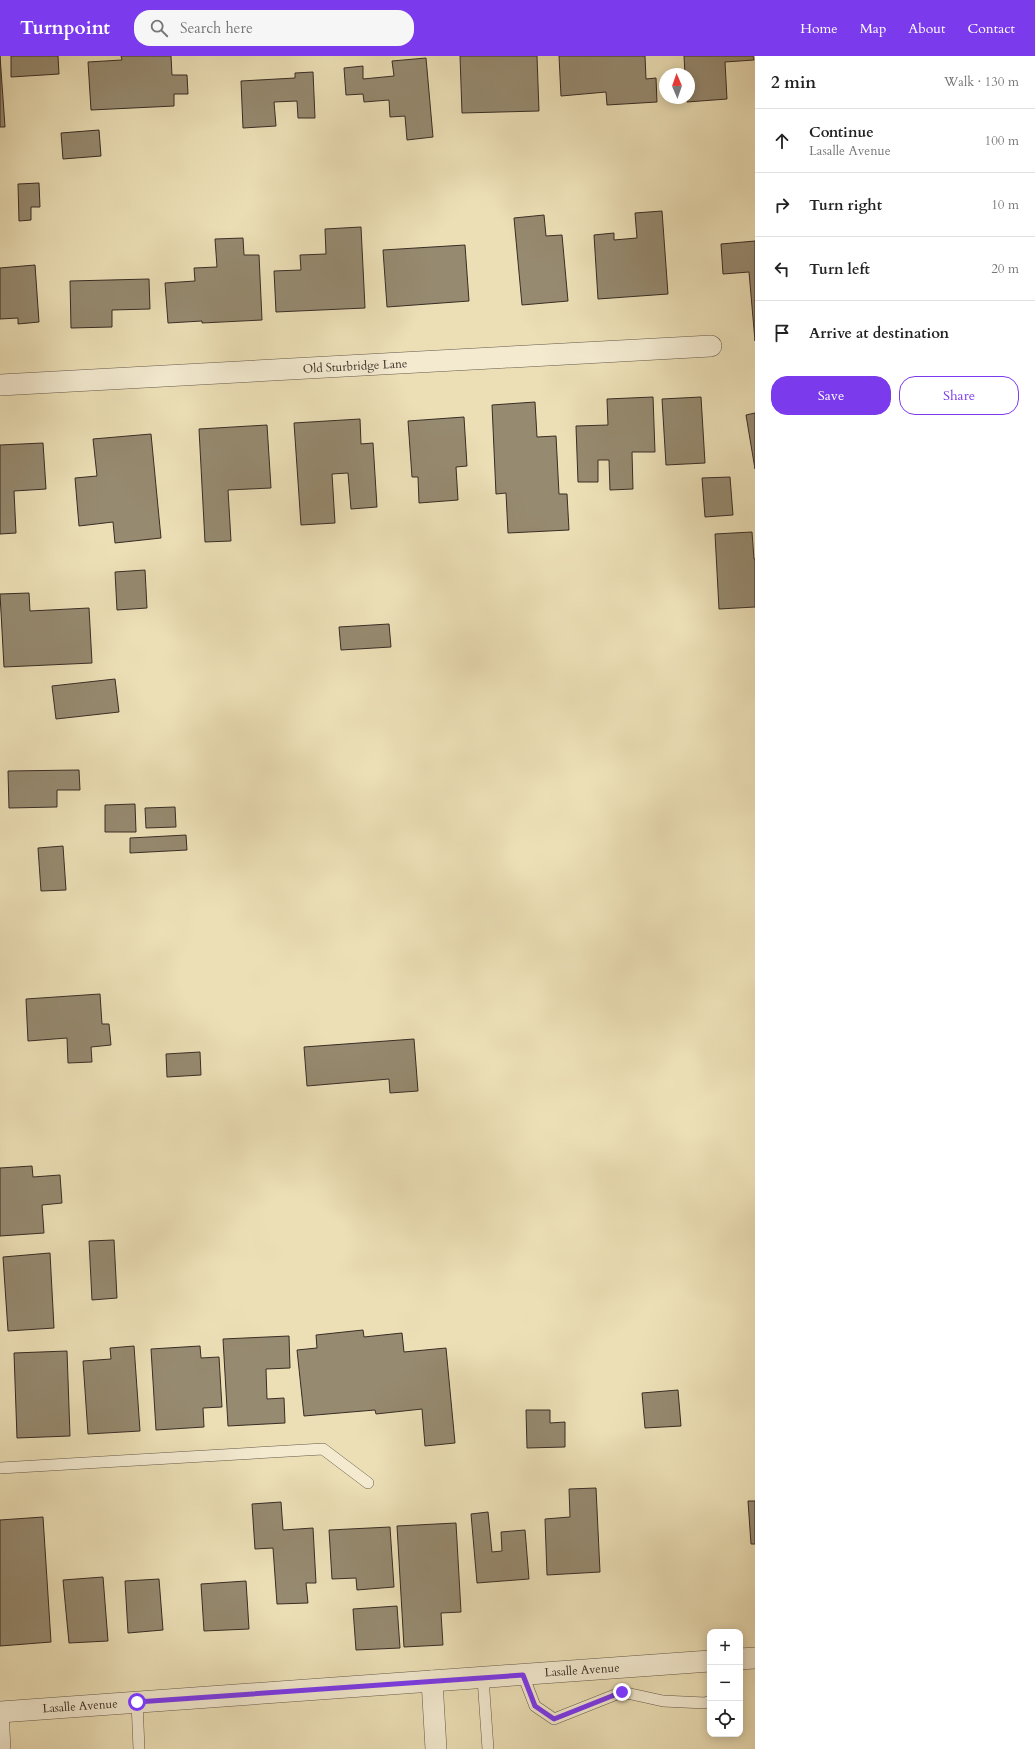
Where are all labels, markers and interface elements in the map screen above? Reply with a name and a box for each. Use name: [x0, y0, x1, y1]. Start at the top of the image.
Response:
search box: [134, 10, 414, 46]
text: Turnpoint: [20, 15, 110, 41]
icon: search: [148, 17, 170, 39]
text: Search here: [180, 18, 253, 38]
text: Home: [800, 19, 838, 38]
text: Map: [860, 19, 886, 38]
text: About: [908, 19, 945, 38]
text: Contact: [967, 19, 1015, 38]
north arrow: [659, 68, 695, 104]
text: 2 min: [771, 71, 816, 94]
text: Walk · 130 m: [944, 73, 1019, 91]
text: Continue: [809, 122, 874, 142]
icon: ahead: [771, 130, 793, 152]
text: 100 m: [985, 132, 1019, 150]
text: Lasalle Avenue: [809, 142, 891, 160]
icon: right: [771, 194, 793, 216]
text: Turn right: [809, 195, 882, 215]
text: 10 m: [991, 196, 1019, 214]
icon: left: [771, 258, 793, 280]
text: Turn left: [809, 259, 870, 279]
text: 20 m: [991, 260, 1019, 278]
icon: arrive: [771, 322, 793, 344]
text: Arrive at destination: [809, 323, 949, 343]
street label: Old Sturbridge Lane: [302, 355, 408, 377]
button: Save: [771, 376, 891, 415]
button: Share: [899, 376, 1019, 415]
map controls: [707, 1629, 743, 1737]
button: +: [707, 1629, 743, 1665]
street label: Lasalle Avenue: [544, 1659, 620, 1681]
button: −: [707, 1665, 743, 1701]
route end: [613, 1683, 631, 1701]
route start: [128, 1693, 146, 1711]
street label: Lasalle Avenue: [42, 1695, 118, 1717]
button: locate: [707, 1701, 743, 1737]

